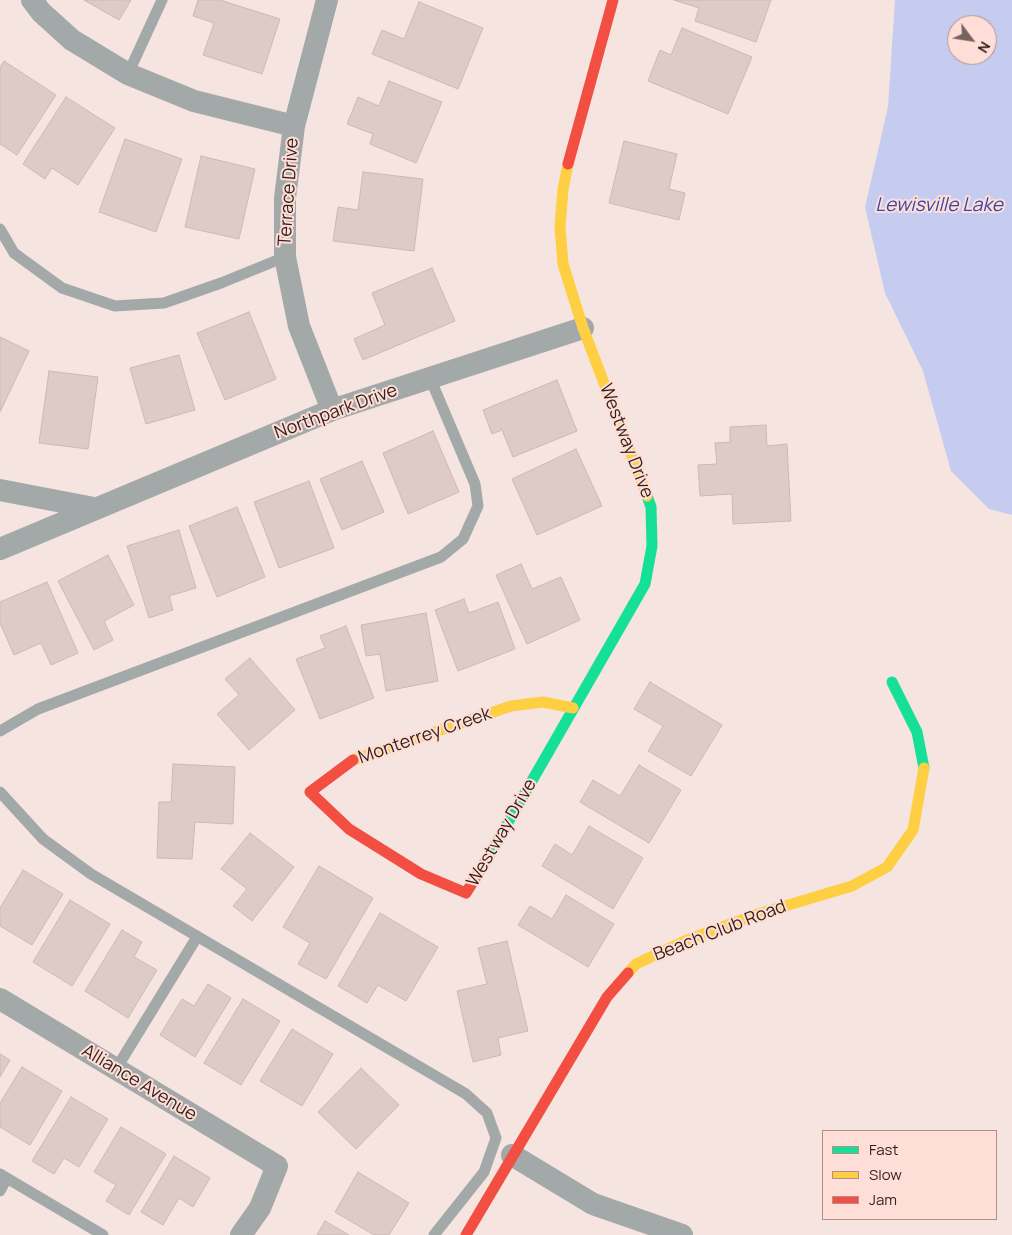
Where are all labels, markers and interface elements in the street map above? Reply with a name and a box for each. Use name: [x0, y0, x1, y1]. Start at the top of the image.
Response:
north arrow: [947, 15, 997, 65]
text: N: [974, 38, 995, 57]
street label: Terrace Drive: [274, 137, 304, 247]
water label: Lewisville Lake: [875, 195, 1003, 217]
street label: Northpark Drive: [272, 380, 400, 444]
street label: Westway Drive: [594, 381, 658, 501]
street label: Monterrey Creek: [356, 703, 494, 769]
street label: Westway Drive: [462, 775, 542, 891]
street label: Beach Club Road: [651, 896, 789, 966]
street label: Alliance Avenue: [78, 1040, 200, 1126]
legend: [822, 1130, 997, 1220]
text: Fast: [869, 1139, 898, 1160]
text: Slow: [869, 1164, 902, 1185]
text: Jam: [869, 1189, 897, 1210]

